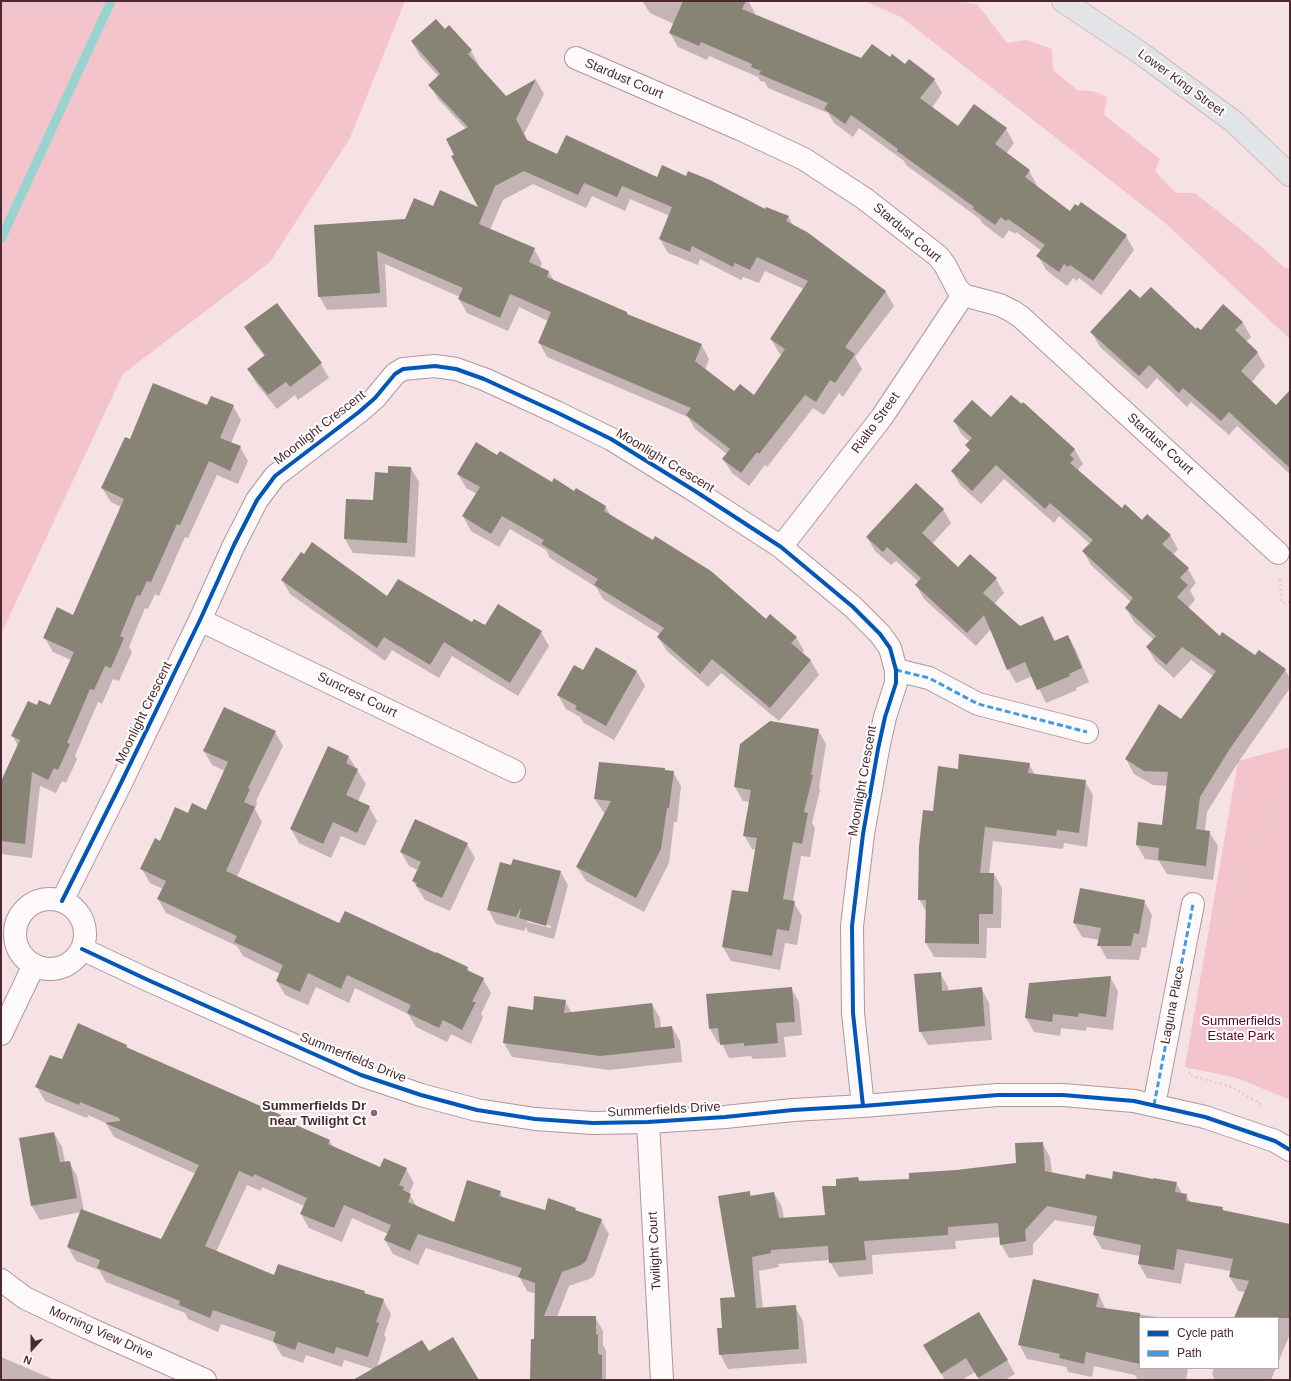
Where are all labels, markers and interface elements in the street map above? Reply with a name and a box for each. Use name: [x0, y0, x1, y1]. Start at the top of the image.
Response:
street label: Lower King Street: [1135, 46, 1227, 120]
street label: Stardust Court: [582, 55, 666, 103]
street label: Stardust Court: [870, 200, 944, 266]
street label: Moonlight Crescent: [271, 387, 369, 469]
street label: Rialto Street: [849, 389, 903, 457]
street label: Stardust Court: [1124, 410, 1196, 478]
street label: Moonlight Crescent: [613, 425, 717, 497]
street label: Moonlight Crescent: [112, 659, 176, 767]
street label: Suncrest Court: [315, 669, 399, 721]
street label: Moonlight Crescent: [846, 724, 880, 838]
street label: Laguna Place: [1158, 964, 1188, 1046]
park label: Summerfields Estate Park: [1201, 1013, 1281, 1044]
street label: Summerfields Drive: [298, 1030, 408, 1086]
place label: Summerfields Dr near Twilight Ct: [262, 1098, 366, 1129]
street label: Summerfields Drive: [607, 1099, 721, 1121]
marker: Summerfields Dr near Twilight Ct: [369, 1108, 379, 1118]
street label: Twilight Court: [645, 1211, 665, 1291]
street label: Morning View Drive: [46, 1303, 156, 1363]
legend: [1139, 1317, 1279, 1369]
text: Cycle path: [1177, 1326, 1234, 1340]
north arrow: [12, 1329, 52, 1369]
text: Path: [1177, 1346, 1202, 1360]
text: N: [22, 1353, 34, 1367]

